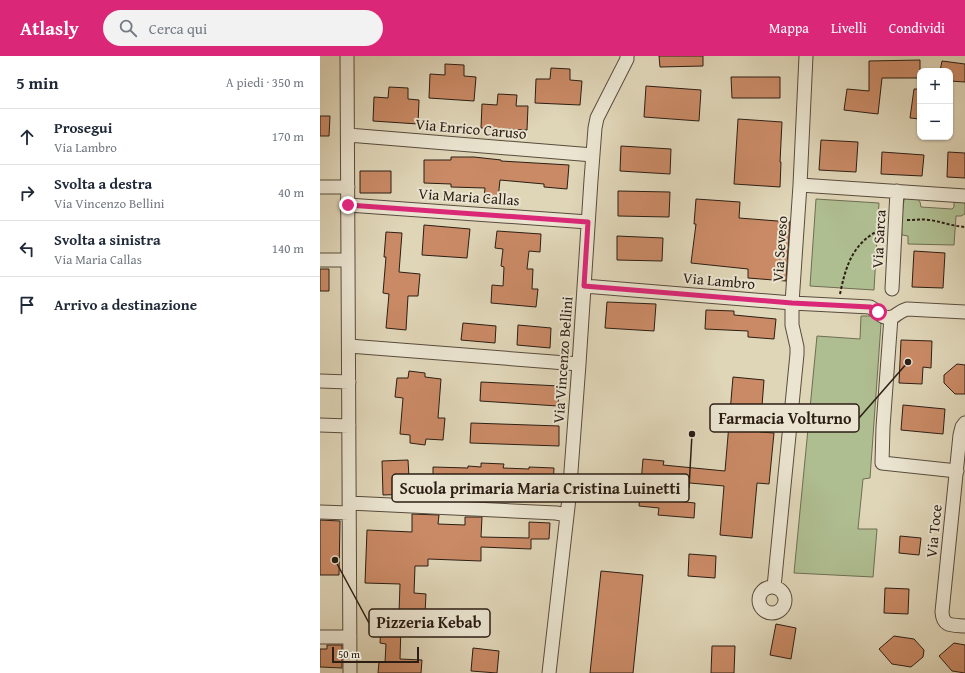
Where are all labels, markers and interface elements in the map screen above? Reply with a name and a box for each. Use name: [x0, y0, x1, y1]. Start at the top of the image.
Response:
search box: [103, 10, 383, 46]
text: Atlasly: [20, 14, 79, 42]
icon: search: [117, 17, 139, 39]
text: Cerca qui: [149, 18, 207, 39]
text: Mappa: [769, 18, 809, 38]
text: Livelli: [831, 18, 867, 38]
text: Condividi: [889, 18, 945, 38]
map controls: [917, 68, 953, 140]
button: +: [917, 68, 953, 104]
text: 5 min: [16, 70, 58, 95]
text: A piedi · 350 m: [226, 73, 304, 92]
button: −: [917, 104, 953, 140]
street label: Via Enrico Caruso: [415, 113, 528, 144]
text: Prosegui: [54, 117, 112, 138]
icon: ahead: [16, 126, 38, 148]
text: 170 m: [272, 127, 304, 146]
text: Via Lambro: [54, 138, 117, 157]
text: Svolta a destra: [54, 173, 152, 194]
icon: right: [16, 182, 38, 204]
street label: Via Maria Callas: [418, 182, 520, 211]
text: 40 m: [278, 183, 304, 202]
text: Via Vincenzo Bellini: [54, 194, 164, 213]
route end: [339, 196, 357, 214]
street label: Via Sarca: [866, 209, 891, 269]
street label: Via Seveso: [767, 215, 792, 283]
text: Svolta a sinistra: [54, 229, 161, 250]
icon: left: [16, 238, 38, 260]
text: 140 m: [272, 239, 304, 258]
text: Via Maria Callas: [54, 250, 142, 269]
street label: Via Lambro: [682, 267, 756, 294]
icon: arrive: [16, 294, 38, 316]
text: Arrivo a destinazione: [54, 294, 197, 315]
street label: Via Vincenzo Bellini: [548, 296, 577, 424]
route start: [869, 303, 887, 321]
callout: Farmacia Volturno: [710, 404, 859, 432]
text: Farmacia Volturno: [719, 406, 852, 430]
callout: Scuola primaria Maria Cristina Luinetti: [392, 474, 689, 502]
text: Scuola primaria Maria Cristina Luinetti: [400, 476, 680, 500]
street label: Via Toce: [920, 503, 947, 559]
callout: Pizzeria Kebab: [369, 609, 490, 637]
text: Pizzeria Kebab: [376, 610, 482, 634]
scale bar: [332, 645, 419, 664]
text: 50 m: [338, 646, 360, 662]

